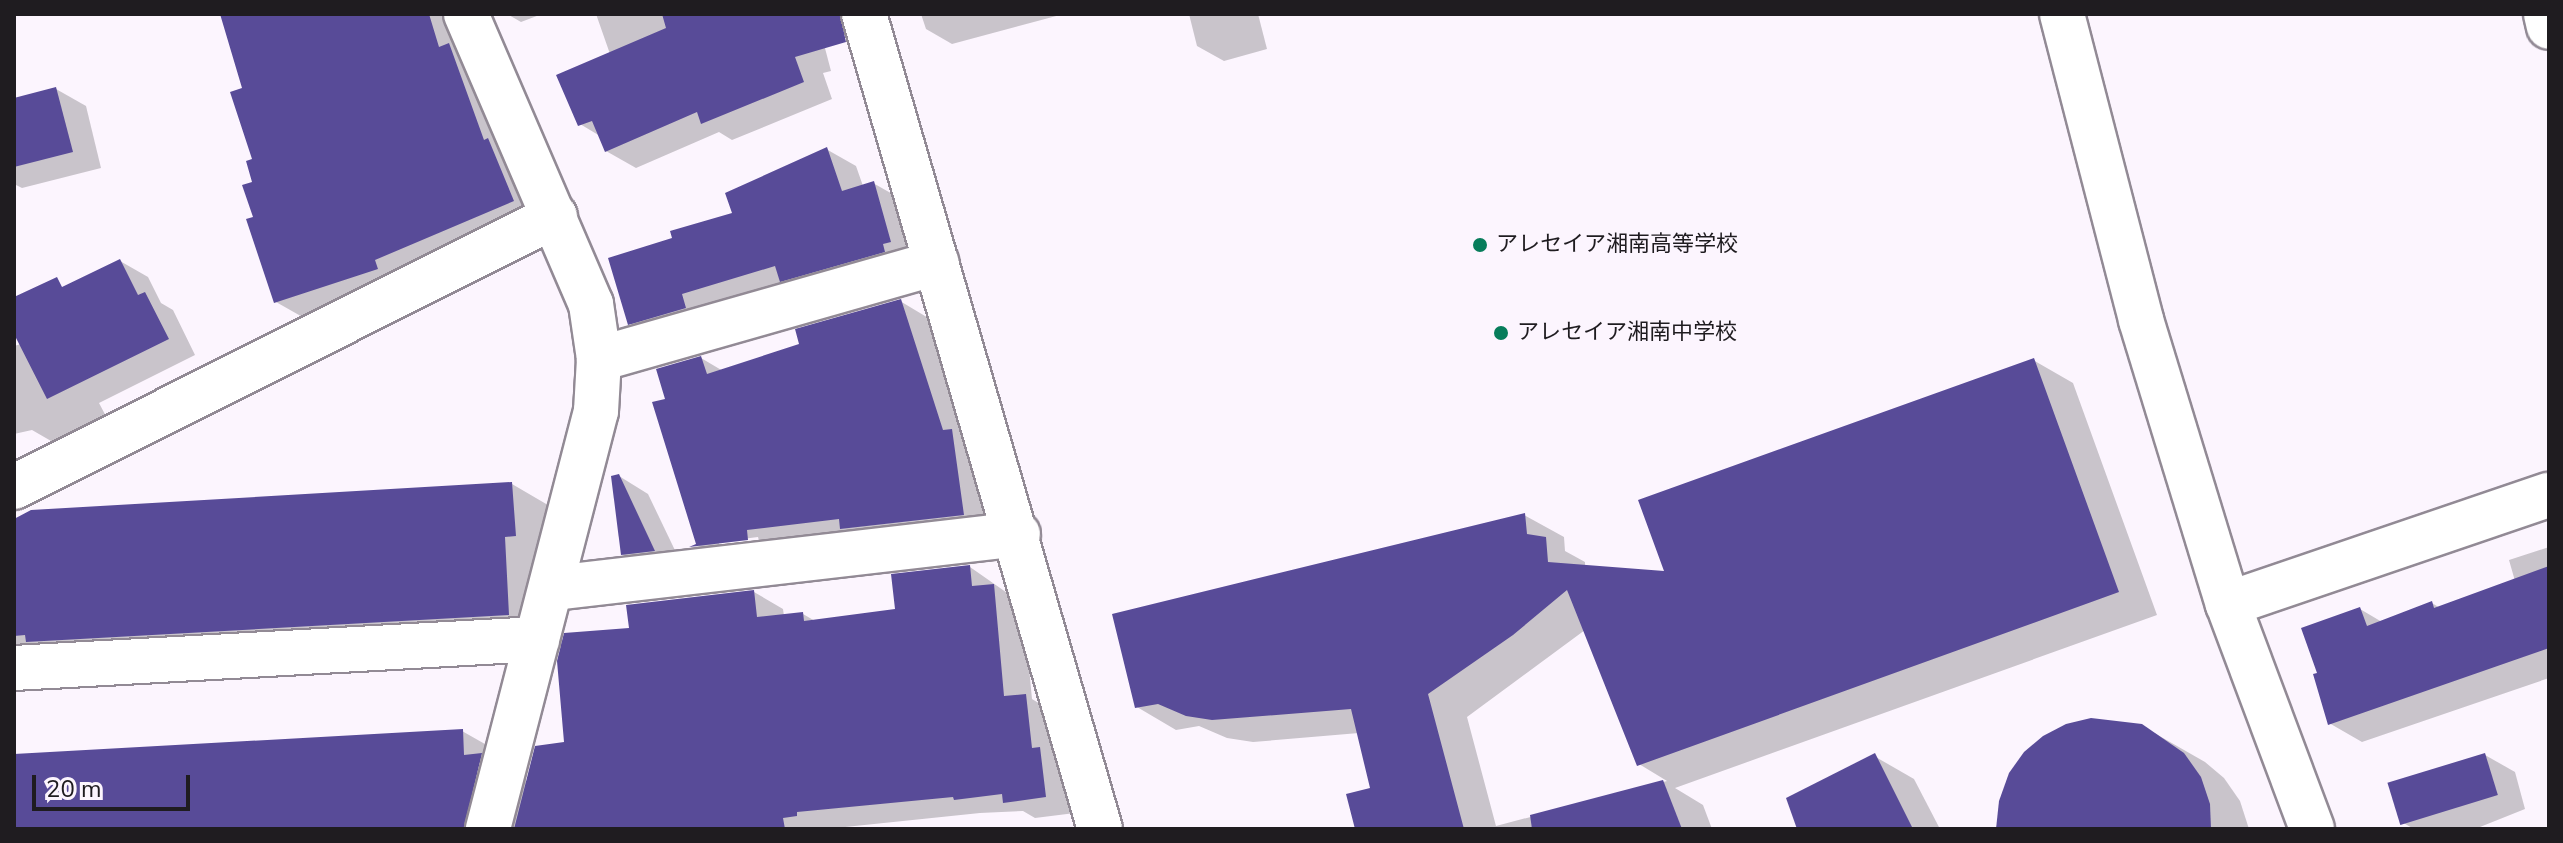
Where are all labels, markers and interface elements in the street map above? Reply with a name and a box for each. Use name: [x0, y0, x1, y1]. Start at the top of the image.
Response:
place label: アレセイア湘南高等学校: [1496, 232, 1738, 258]
marker: アレセイア湘南高等学校: [1471, 236, 1489, 254]
place label: アレセイア湘南中学校: [1517, 320, 1737, 346]
marker: アレセイア湘南中学校: [1492, 324, 1510, 342]
scale bar: [36, 759, 194, 809]
text: 20 m: [46, 773, 102, 805]

